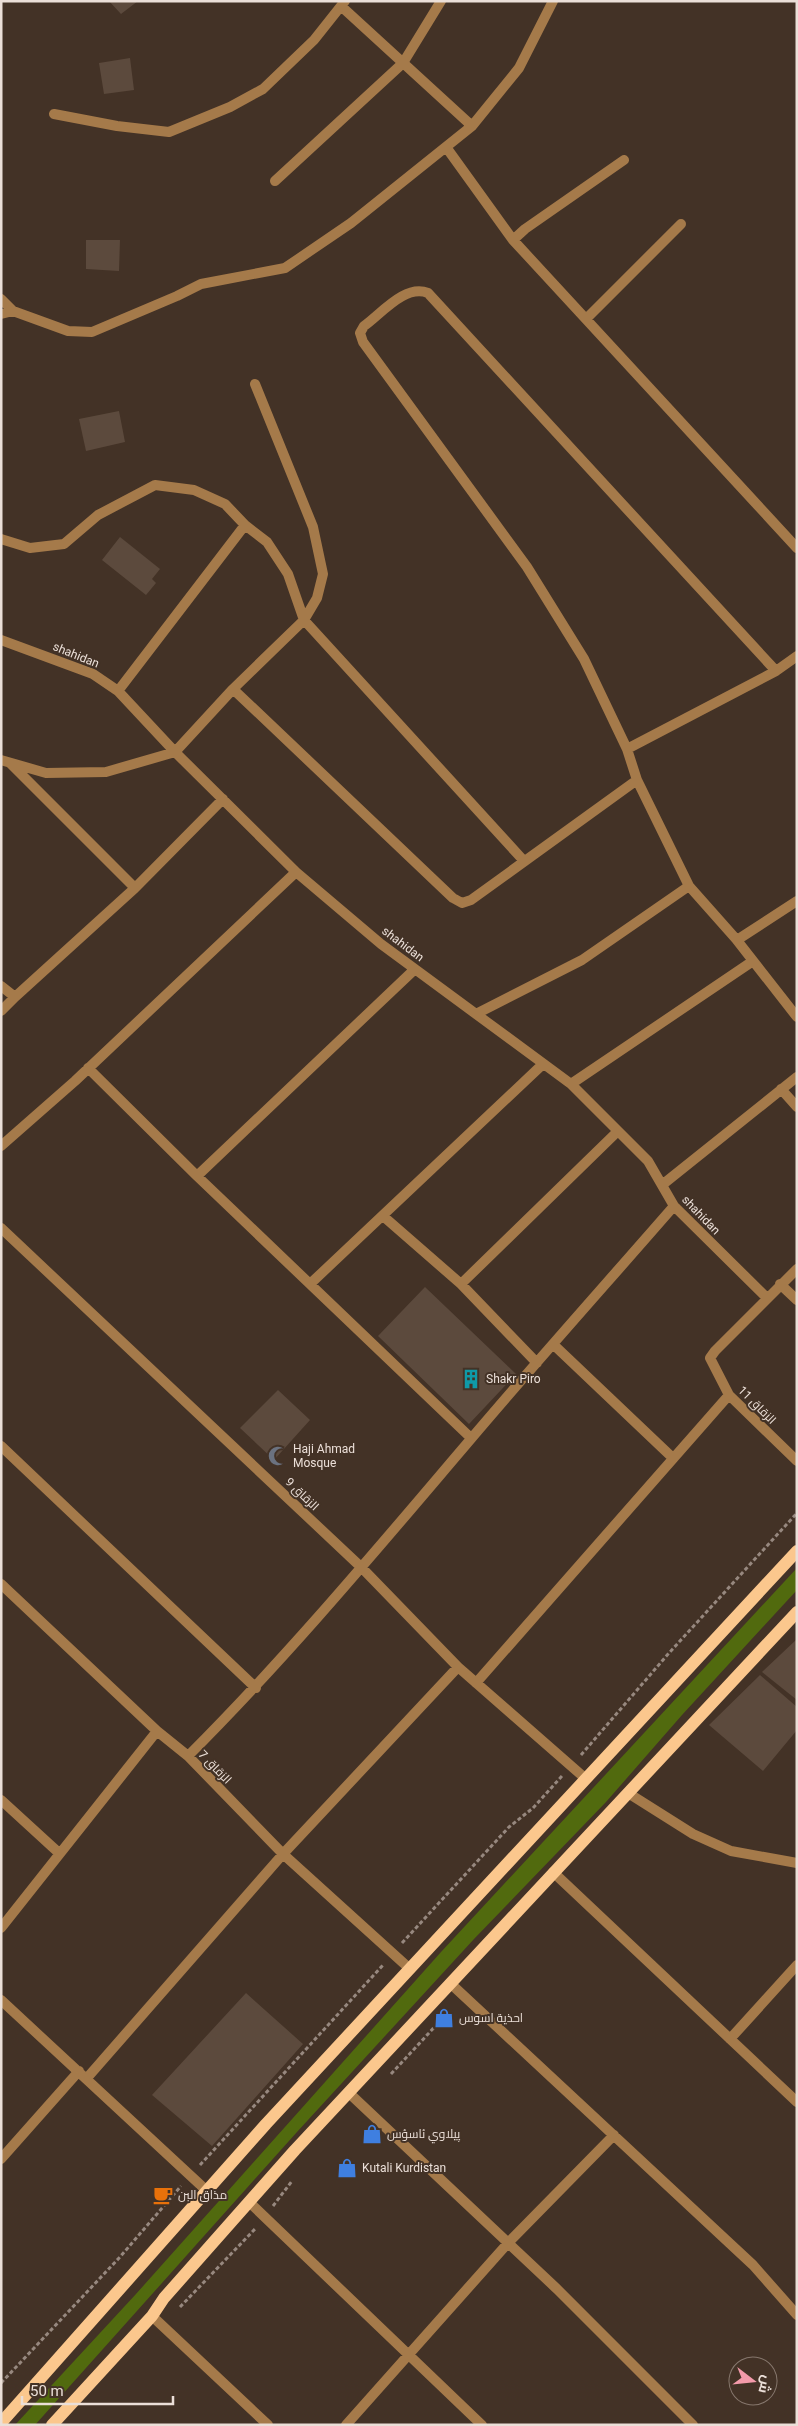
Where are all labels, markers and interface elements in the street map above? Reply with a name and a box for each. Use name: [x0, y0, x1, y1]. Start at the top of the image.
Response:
street label: shahidan: [51, 639, 101, 671]
street label: shahidan: [379, 924, 427, 964]
street label: shahidan: [679, 1193, 723, 1237]
building icon: Shakr Piro: [460, 1368, 482, 1390]
place label: Shakr Piro: [486, 1372, 541, 1386]
street label: الزقاق 11: [735, 1383, 779, 1427]
place label: Haji Ahmad Mosque: [293, 1442, 355, 1470]
mosque icon: Haji Ahmad Mosque: [267, 1445, 289, 1467]
street label: الزقاق 9: [282, 1475, 322, 1513]
street label: الزقاق 7: [196, 1747, 234, 1787]
shop icon: احذية اسوس: [433, 2007, 455, 2029]
place label: احذية اسوس: [459, 2011, 523, 2025]
shop icon: پيلاوي ئاسؤس: [361, 2123, 383, 2145]
place label: پيلاوي ئاسؤس: [387, 2127, 461, 2144]
shop icon: Kutali Kurdistan: [336, 2157, 358, 2179]
place label: Kutali Kurdistan: [362, 2161, 446, 2175]
cafe icon: مذاق البن: [152, 2184, 174, 2206]
place label: مذاق البن: [178, 2188, 227, 2202]
north arrow: [728, 2356, 778, 2406]
text: ش: [754, 2373, 776, 2395]
scale bar: [22, 2374, 174, 2406]
text: 50 m: [30, 2382, 64, 2400]

